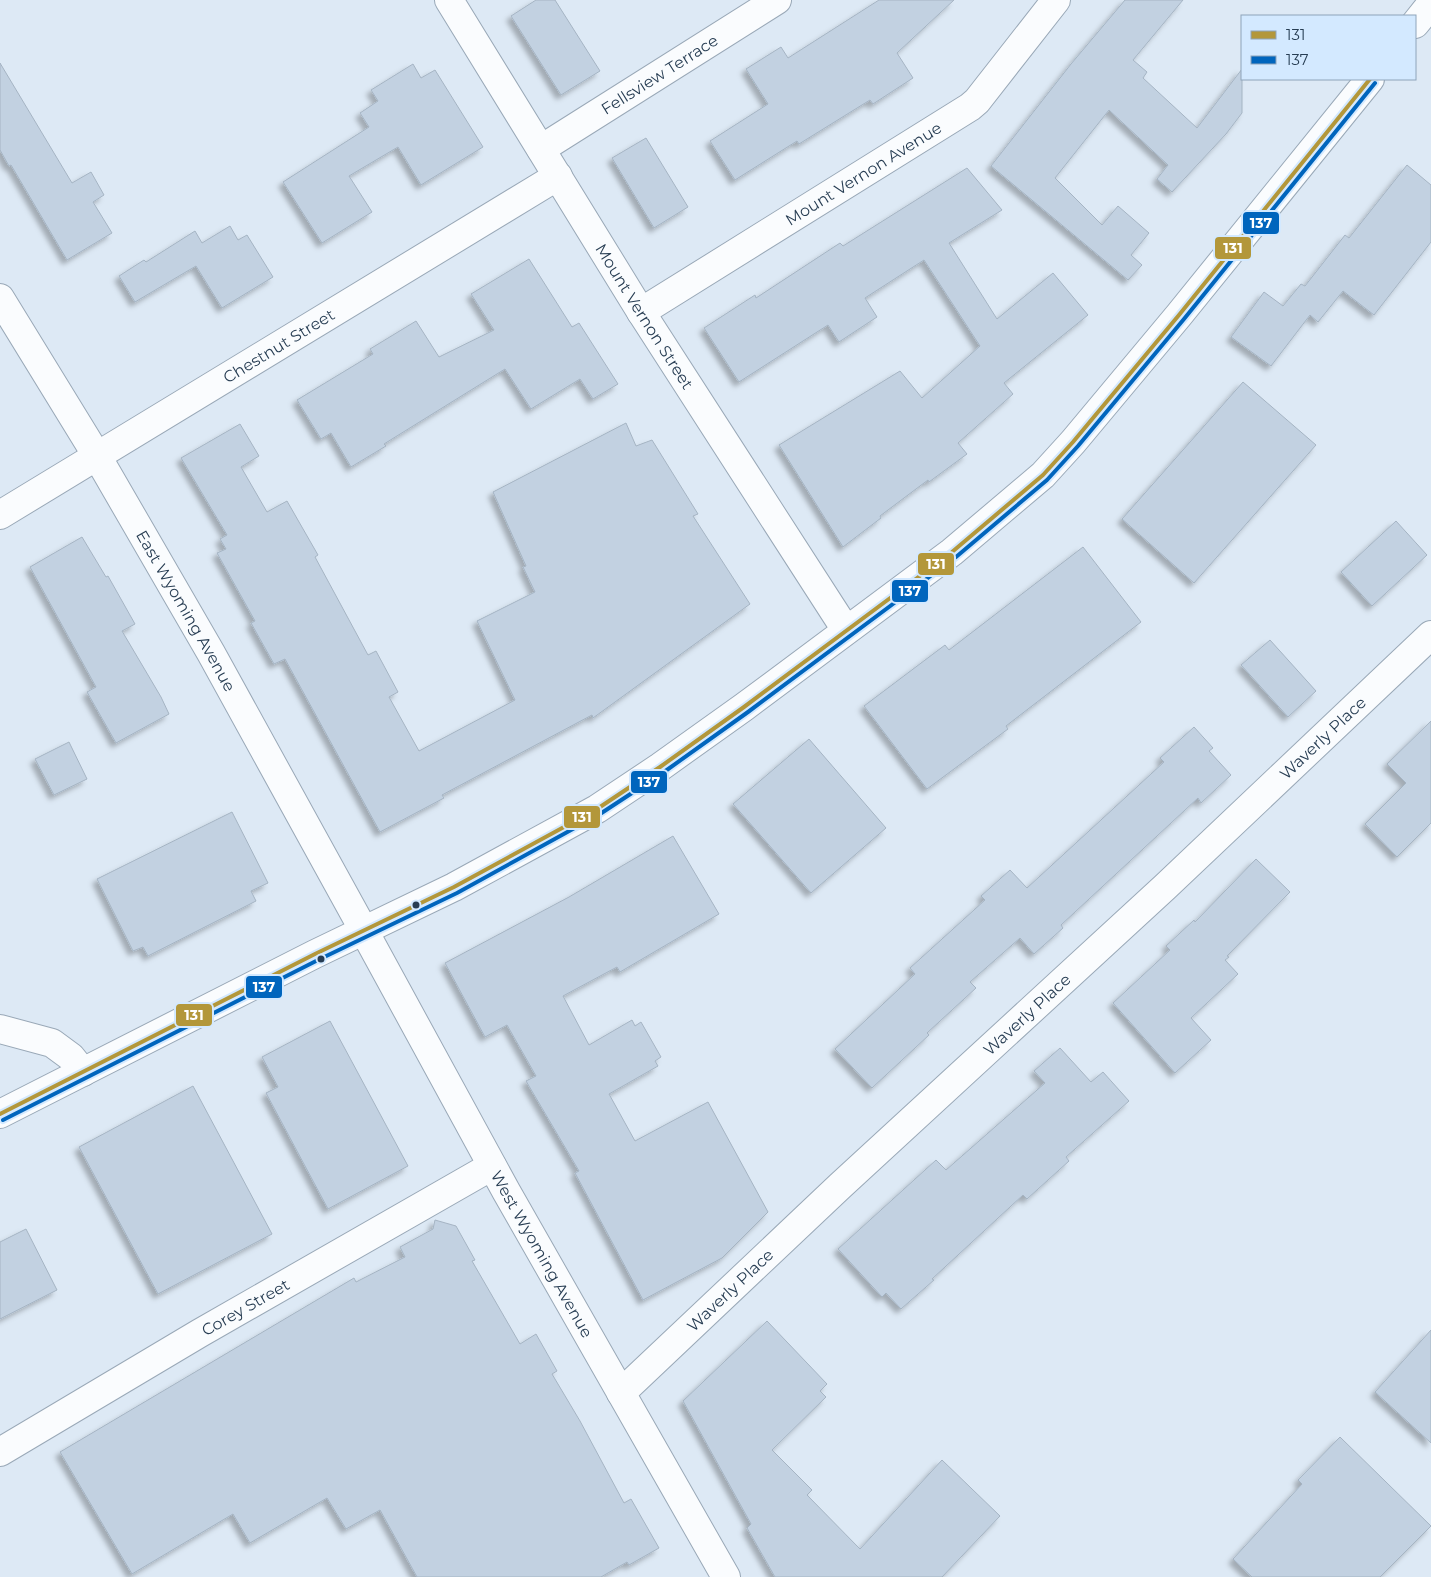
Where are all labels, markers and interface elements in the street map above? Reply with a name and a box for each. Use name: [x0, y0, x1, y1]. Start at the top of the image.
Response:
legend: [1241, 15, 1416, 80]
text: 131: [1286, 25, 1305, 44]
street label: Fellsview Terrace: [597, 30, 721, 118]
text: 137: [1286, 50, 1309, 69]
street label: Mount Vernon Avenue: [782, 118, 945, 229]
line badge: 137: [1242, 211, 1280, 235]
text: 137: [1250, 214, 1272, 232]
line badge: 131: [1214, 236, 1252, 260]
text: 131: [1223, 239, 1243, 257]
street label: Mount Vernon Street: [592, 240, 698, 393]
street label: Chestnut Street: [219, 304, 338, 387]
street label: East Wyoming Avenue: [133, 527, 240, 695]
line badge: 131: [917, 552, 955, 576]
text: 131: [926, 555, 946, 573]
line badge: 137: [891, 579, 929, 603]
text: 137: [899, 582, 921, 600]
street label: Waverly Place: [1276, 692, 1370, 783]
line badge: 137: [630, 770, 668, 794]
text: 137: [638, 773, 660, 791]
line badge: 131: [563, 805, 601, 829]
text: 131: [572, 808, 592, 826]
unlabelled marker: [411, 900, 421, 910]
unlabelled marker: [316, 954, 326, 964]
street label: Waverly Place: [979, 970, 1074, 1059]
line badge: 137: [245, 975, 283, 999]
text: 137: [253, 978, 275, 996]
line badge: 131: [175, 1003, 213, 1027]
text: 131: [184, 1006, 204, 1024]
street label: West Wyoming Avenue: [487, 1167, 597, 1341]
street label: Waverly Place: [683, 1245, 777, 1335]
street label: Corey Street: [198, 1274, 293, 1340]

